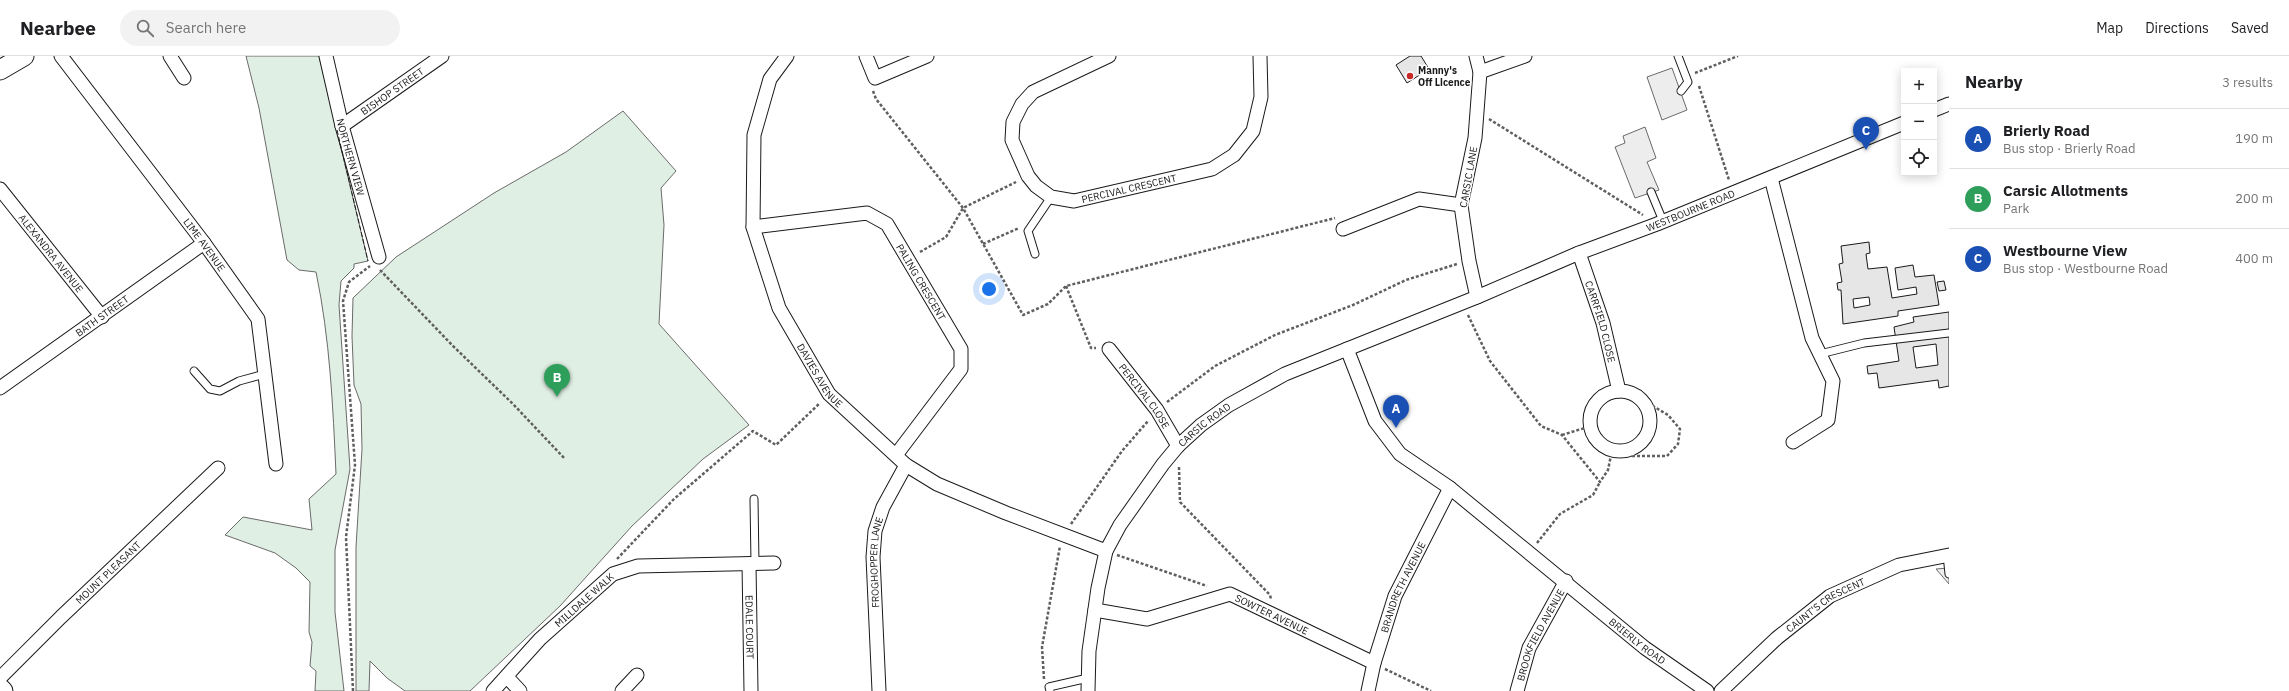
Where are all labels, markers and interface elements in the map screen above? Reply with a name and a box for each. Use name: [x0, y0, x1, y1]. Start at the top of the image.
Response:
search box: [120, 10, 400, 46]
text: Nearbee: [20, 16, 96, 40]
icon: search: [134, 17, 156, 39]
text: Search here: [166, 18, 246, 37]
text: Map: [2096, 19, 2123, 37]
text: Directions: [2145, 19, 2209, 37]
text: Saved: [2231, 19, 2269, 37]
place label: Manny's Off Licence: [1418, 64, 1471, 89]
street label: BISHOP STREET: [358, 65, 427, 118]
map controls: [1901, 68, 1937, 176]
button: +: [1901, 68, 1937, 104]
marker: Manny's Off Licence: [1405, 71, 1415, 81]
text: Nearby: [1965, 71, 2023, 93]
text: 3 results: [2222, 74, 2273, 91]
button: −: [1901, 104, 1937, 140]
street label: NORTHERN VIEW: [333, 117, 367, 197]
pin: C: [1853, 117, 1879, 150]
text: Brierly Road: [2003, 121, 2090, 140]
text: A: [1974, 130, 1982, 147]
text: 190 m: [2235, 130, 2273, 147]
button: locate: [1901, 140, 1937, 176]
text: Bus stop · Brierly Road: [2003, 140, 2135, 157]
street label: CARSIC LANE: [1457, 145, 1480, 209]
street label: PERCIVAL CRESCENT: [1080, 171, 1178, 206]
text: Carsic Allotments: [2003, 181, 2128, 200]
street label: WESTBOURNE ROAD: [1644, 187, 1737, 234]
text: B: [1974, 190, 1982, 207]
text: 200 m: [2235, 190, 2273, 207]
text: Park: [2003, 200, 2029, 217]
street label: ALEXANDRA AVENUE: [16, 212, 86, 295]
street label: LIME AVENUE: [180, 216, 228, 274]
text: Westbourne View: [2003, 241, 2127, 260]
street label: PALING CRESCENT: [893, 242, 949, 323]
text: C: [1974, 250, 1982, 267]
text: 400 m: [2235, 250, 2273, 267]
text: Bus stop · Westbourne Road: [2003, 260, 2168, 277]
your location: [979, 279, 999, 299]
street label: CARRFIELD CLOSE: [1582, 279, 1618, 364]
street label: BATH STREET: [73, 292, 132, 339]
street label: DAVIES AVENUE: [794, 341, 846, 411]
street label: PERCIVAL CLOSE: [1116, 361, 1172, 431]
pin: B: [544, 364, 570, 397]
pin: A: [1383, 395, 1409, 428]
street label: CARSIC ROAD: [1175, 400, 1234, 450]
street label: FROGHOPPER LANE: [867, 515, 886, 608]
street label: MOUNT PLEASANT: [73, 538, 144, 607]
street label: BRANDRETH AVENUE: [1378, 539, 1429, 634]
street label: MILLDALE WALK: [552, 570, 617, 630]
street label: CAUNT'S CRESCENT: [1783, 575, 1867, 635]
street label: BROOKFIELD AVENUE: [1514, 587, 1567, 683]
street label: SOWTER AVENUE: [1233, 591, 1311, 638]
street label: EDALE COURT: [742, 595, 756, 659]
street label: BRIERLY ROAD: [1606, 615, 1668, 667]

